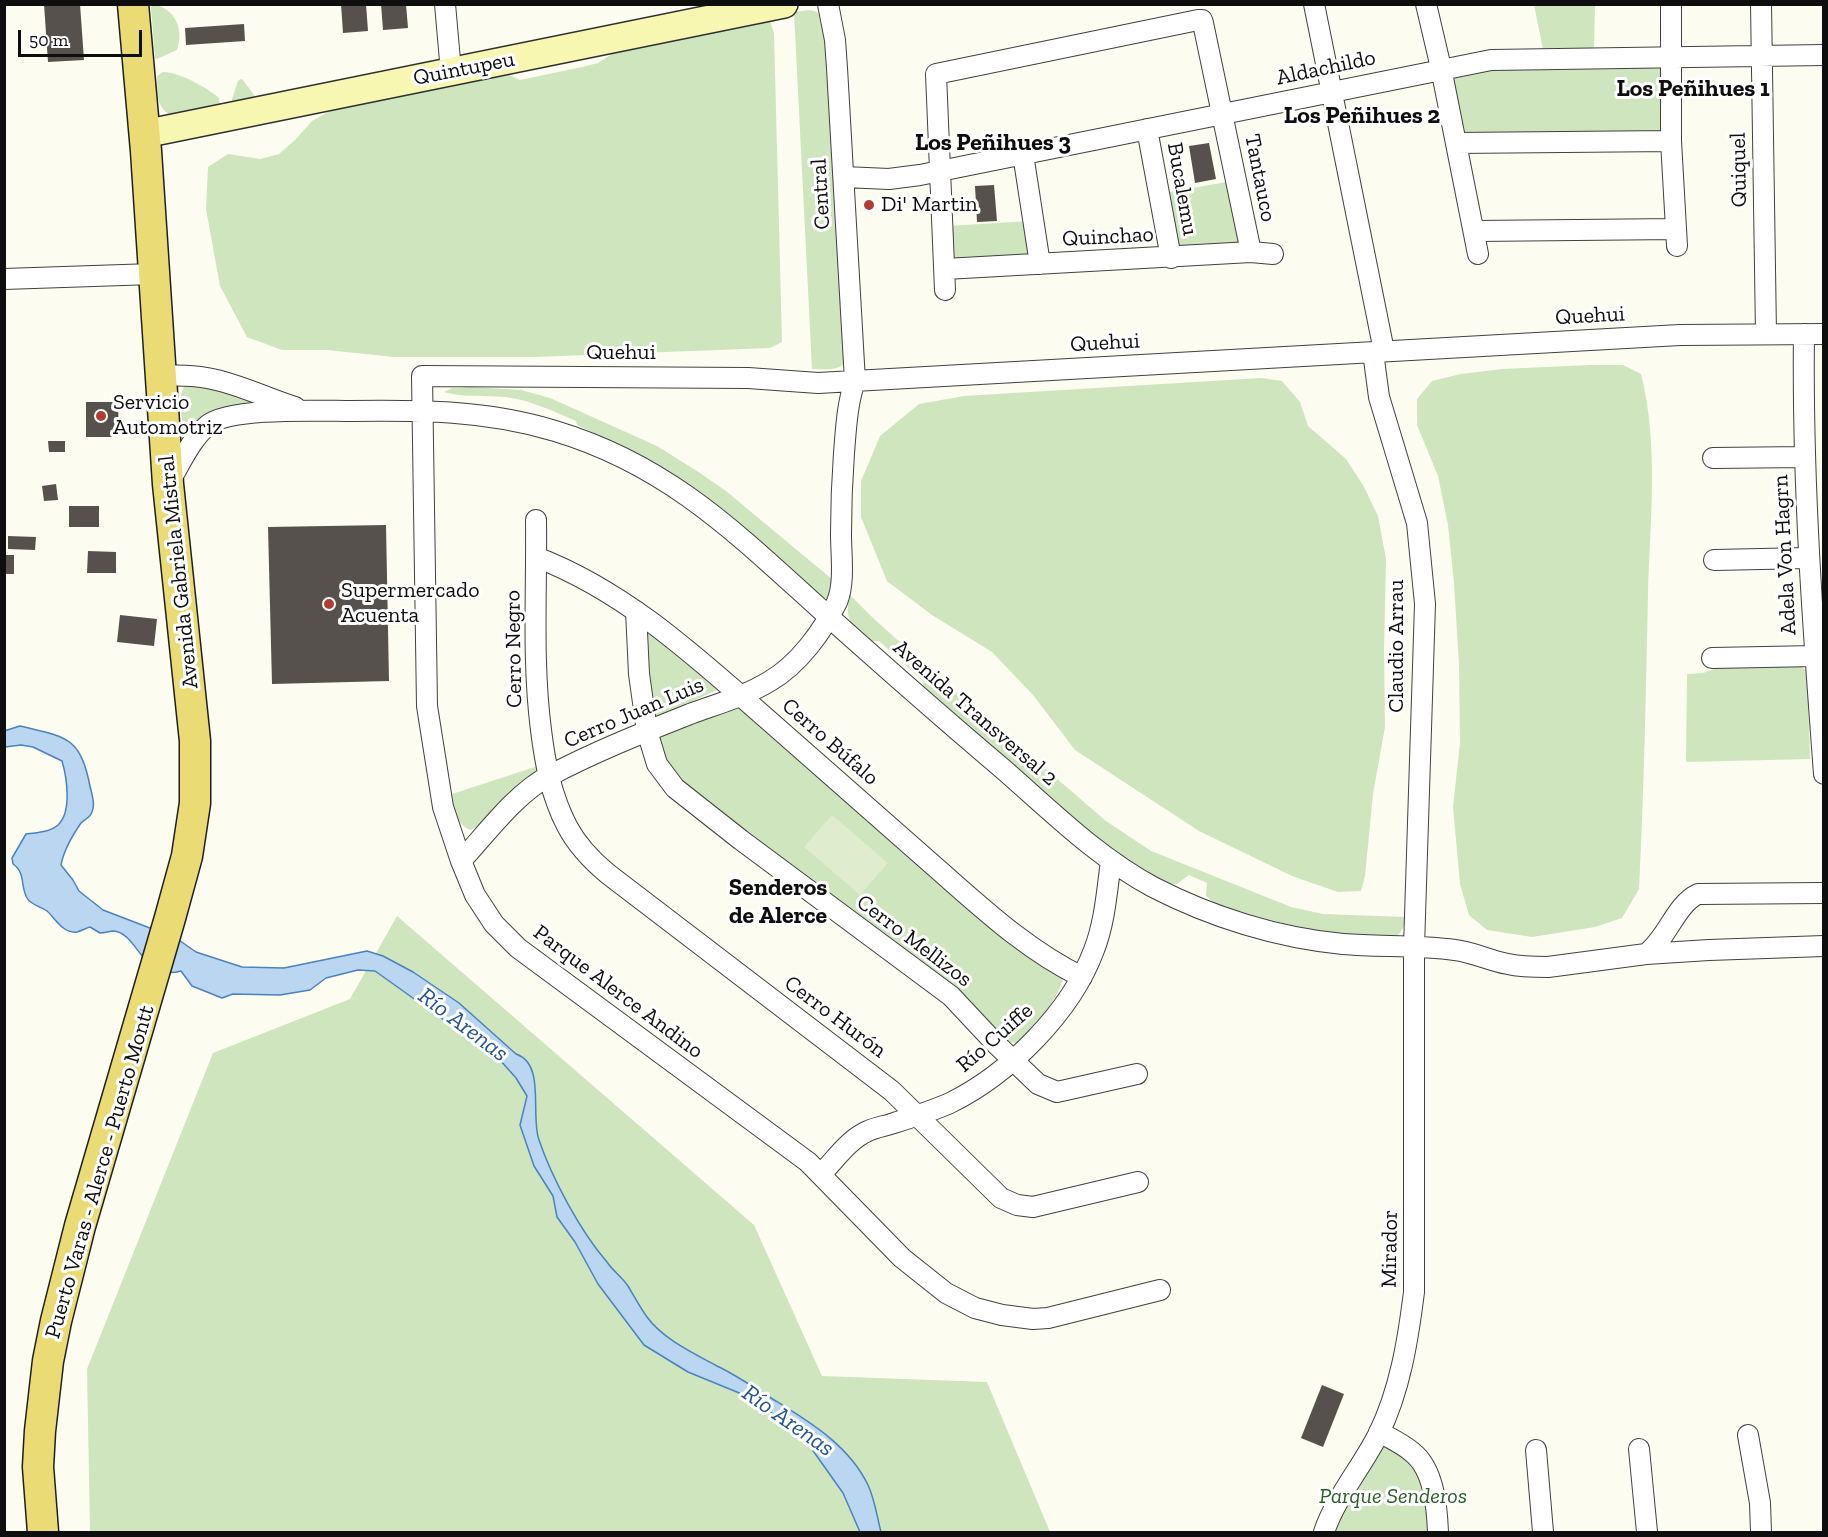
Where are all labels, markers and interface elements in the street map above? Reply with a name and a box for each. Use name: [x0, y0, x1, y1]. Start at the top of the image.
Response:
scale bar: [21, 18, 146, 56]
text: 50 m: [29, 29, 68, 51]
street label: Aldachildo: [1274, 45, 1378, 91]
street label: Quintupeu: [411, 46, 517, 92]
district label: Los Peñihues 1: [1616, 75, 1770, 103]
district label: Los Peñihues 2: [1284, 102, 1440, 130]
district label: Los Peñihues 3: [915, 129, 1071, 157]
street label: Tantauco: [1239, 132, 1281, 224]
street label: Quiquel: [1725, 132, 1753, 208]
street label: Bucalemu: [1161, 140, 1203, 238]
street label: Central: [806, 158, 836, 230]
place label: Di' Martin: [881, 192, 978, 218]
marker: Di' Martin: [862, 198, 876, 212]
street label: Quinchao: [1062, 221, 1154, 253]
street label: Quehui: [1555, 301, 1625, 331]
street label: Quehui: [1070, 328, 1140, 358]
street label: Quehui: [586, 340, 656, 366]
place label: Servicio Automotriz: [113, 390, 223, 442]
marker: Servicio Automotriz: [94, 409, 108, 423]
street label: Avenida Gabriela Mistral: [154, 454, 204, 690]
street label: Adela Von Hagrn: [1768, 474, 1802, 636]
place label: Supermercado Acuenta: [341, 578, 479, 630]
street label: Claudio Arrau: [1384, 579, 1410, 713]
street label: Cerro Negro: [500, 590, 528, 708]
marker: Supermercado Acuenta: [322, 597, 336, 611]
street label: Avenida Transversal 2: [887, 634, 1063, 792]
street label: Cerro Juan Luis: [560, 672, 708, 754]
street label: Cerro Búfalo: [776, 693, 884, 791]
district label: Senderos de Alerce: [729, 874, 827, 930]
street label: Cerro Mellizos: [851, 889, 977, 993]
street label: Parque Alerce Andino: [528, 919, 708, 1065]
street label: Cerro Hurón: [779, 970, 891, 1064]
water label: Río Arenas: [412, 982, 514, 1068]
street label: Río Cuiffe: [951, 998, 1039, 1078]
street label: Puerto Varas - Alerce - Puerto Montt: [40, 1002, 160, 1342]
street label: Mirador: [1376, 1210, 1404, 1288]
water label: Río Arenas: [736, 1379, 840, 1463]
park label: Parque Senderos: [1319, 1484, 1467, 1510]

